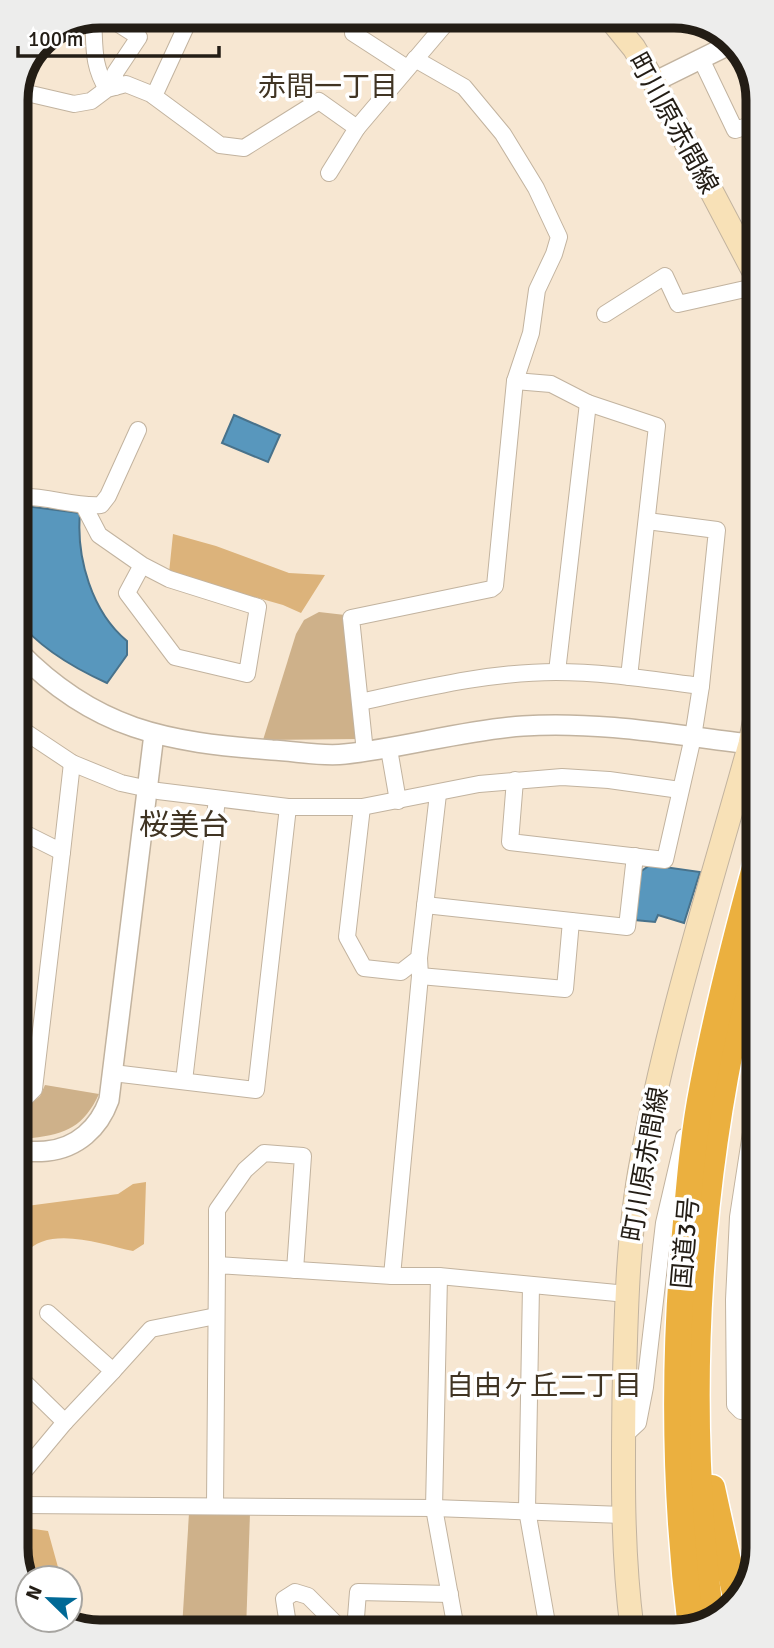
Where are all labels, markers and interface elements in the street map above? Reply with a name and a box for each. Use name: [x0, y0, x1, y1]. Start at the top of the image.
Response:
scale bar: [18, 14, 219, 58]
text: 100 m: [28, 26, 83, 52]
street label: 町川原赤間線: [621, 48, 725, 199]
district label: 赤間一丁目: [258, 70, 398, 104]
district label: 桜美台: [139, 807, 229, 844]
street label: 町川原赤間線: [617, 1085, 675, 1244]
street label: 国道3号: [666, 1196, 706, 1290]
district label: 自由ヶ丘二丁目: [446, 1369, 642, 1403]
north arrow: [14, 1564, 84, 1634]
text: N: [21, 1582, 48, 1604]

